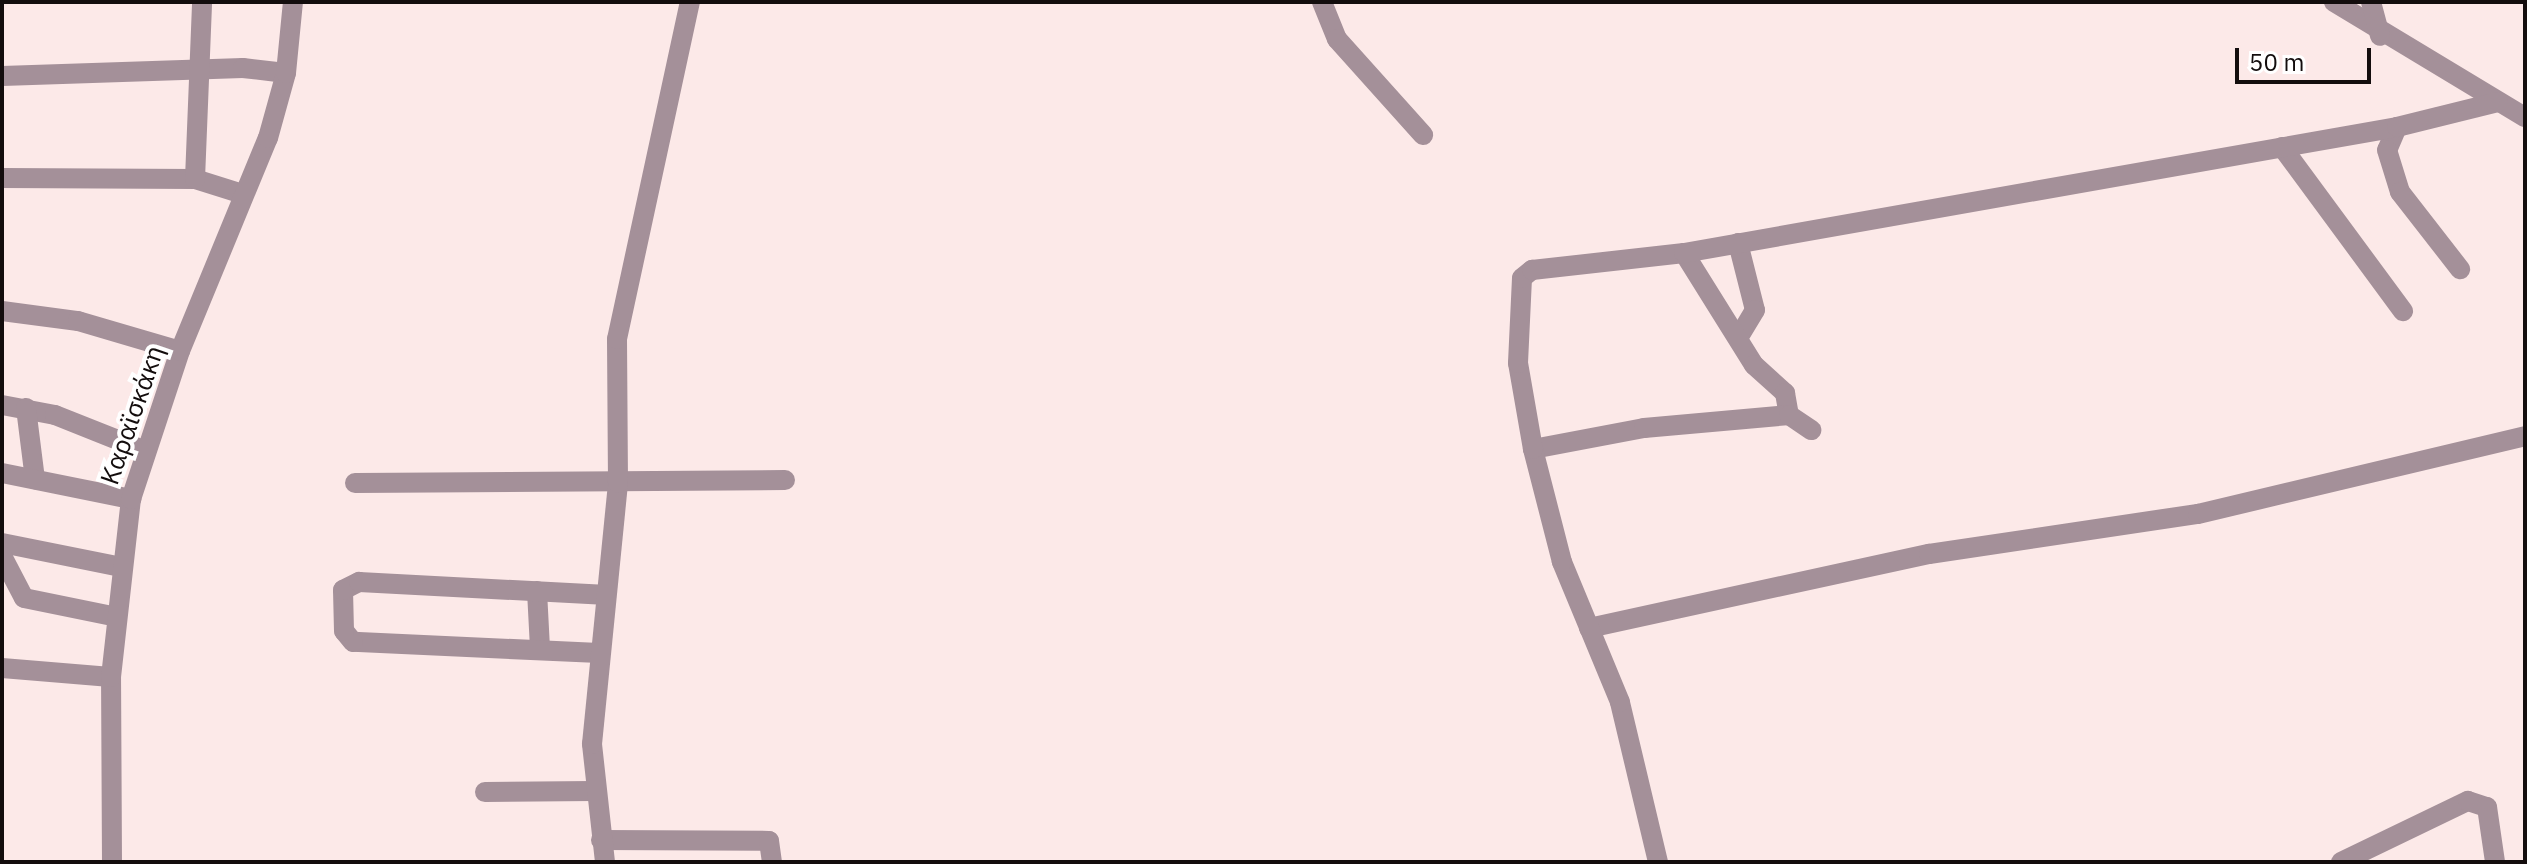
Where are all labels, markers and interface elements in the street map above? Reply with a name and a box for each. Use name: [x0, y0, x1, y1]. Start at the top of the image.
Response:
scale bar: [2239, 32, 2375, 82]
text: 50 m: [2249, 46, 2304, 78]
street label: Καραϊσκάκη: [94, 341, 170, 489]

